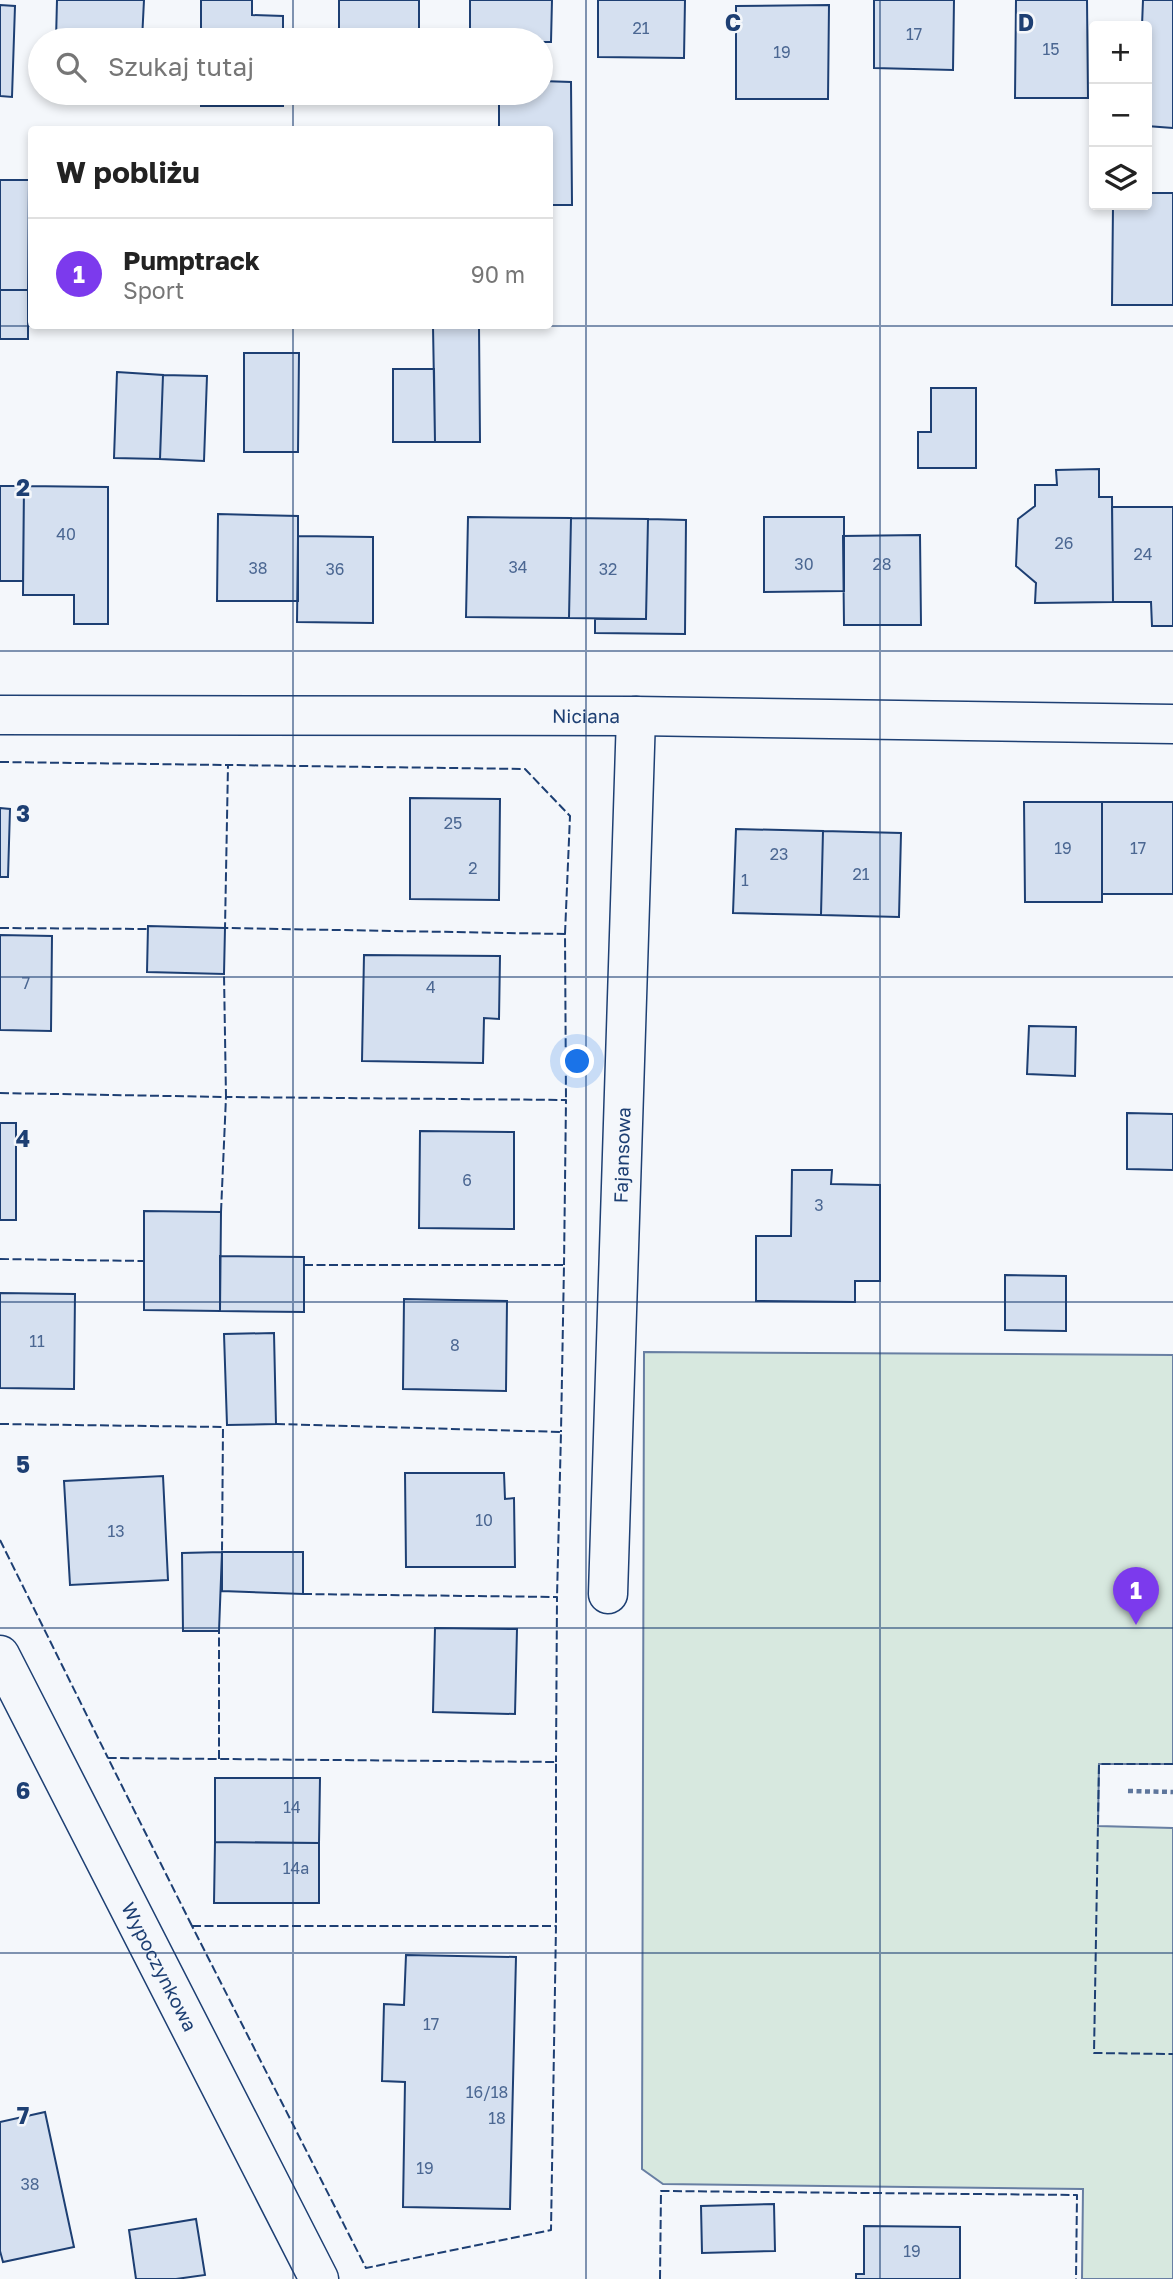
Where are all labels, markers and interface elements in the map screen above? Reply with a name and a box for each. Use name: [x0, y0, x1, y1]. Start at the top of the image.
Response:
text: C: [725, 8, 741, 36]
text: D: [1018, 8, 1034, 36]
house number: 21: [632, 18, 650, 38]
map controls: [1089, 21, 1152, 210]
button: +: [1089, 21, 1152, 84]
house number: 17: [906, 24, 922, 44]
search box: [28, 28, 553, 105]
house number: 15: [1042, 39, 1060, 59]
house number: 19: [773, 42, 791, 62]
icon: search: [52, 48, 90, 86]
text: Szukaj tutaj: [108, 51, 254, 82]
button: −: [1089, 84, 1152, 147]
button: layers: [1089, 147, 1152, 210]
text: W pobliżu: [56, 154, 200, 190]
text: Pumptrack: [123, 245, 260, 276]
text: 1: [73, 260, 85, 288]
text: 90 m: [471, 260, 525, 288]
text: Sport: [123, 276, 184, 304]
text: 2: [16, 473, 30, 501]
house number: 40: [56, 524, 76, 544]
house number: 26: [1055, 533, 1073, 553]
house number: 24: [1133, 544, 1153, 564]
house number: 30: [794, 554, 814, 574]
house number: 28: [872, 554, 892, 574]
house number: 34: [508, 557, 528, 577]
house number: 38: [248, 558, 268, 578]
house number: 36: [325, 559, 345, 579]
house number: 32: [599, 559, 617, 579]
street label: Niciana: [552, 704, 620, 727]
text: 3: [16, 799, 30, 827]
house number: 25: [444, 813, 462, 833]
house number: 19: [1054, 838, 1072, 858]
house number: 17: [1130, 838, 1146, 858]
house number: 23: [770, 844, 788, 864]
house number: 2: [468, 858, 478, 878]
house number: 21: [852, 864, 870, 884]
house number: 1: [741, 870, 749, 890]
house number: 7: [22, 973, 30, 993]
house number: 4: [426, 977, 436, 997]
your location: [560, 1044, 594, 1078]
street label: Fajansowa: [608, 1107, 635, 1204]
text: 4: [16, 1124, 30, 1152]
house number: 6: [462, 1170, 472, 1190]
house number: 3: [814, 1195, 824, 1215]
house number: 11: [29, 1331, 45, 1351]
house number: 8: [450, 1335, 460, 1355]
text: 5: [16, 1450, 30, 1478]
house number: 10: [475, 1510, 493, 1530]
house number: 13: [107, 1521, 125, 1541]
pin: 1: [1113, 1567, 1159, 1625]
text: 6: [16, 1776, 30, 1804]
house number: 14: [283, 1797, 301, 1817]
house number: 14a: [283, 1858, 309, 1878]
street label: Wypoczynkowa: [117, 1898, 202, 2035]
house number: 17: [423, 2014, 439, 2034]
house number: 16/18: [466, 2082, 508, 2102]
text: 7: [17, 2101, 29, 2129]
house number: 18: [488, 2108, 506, 2128]
house number: 19: [416, 2158, 434, 2178]
house number: 38: [20, 2174, 40, 2194]
house number: 19: [903, 2241, 921, 2261]

